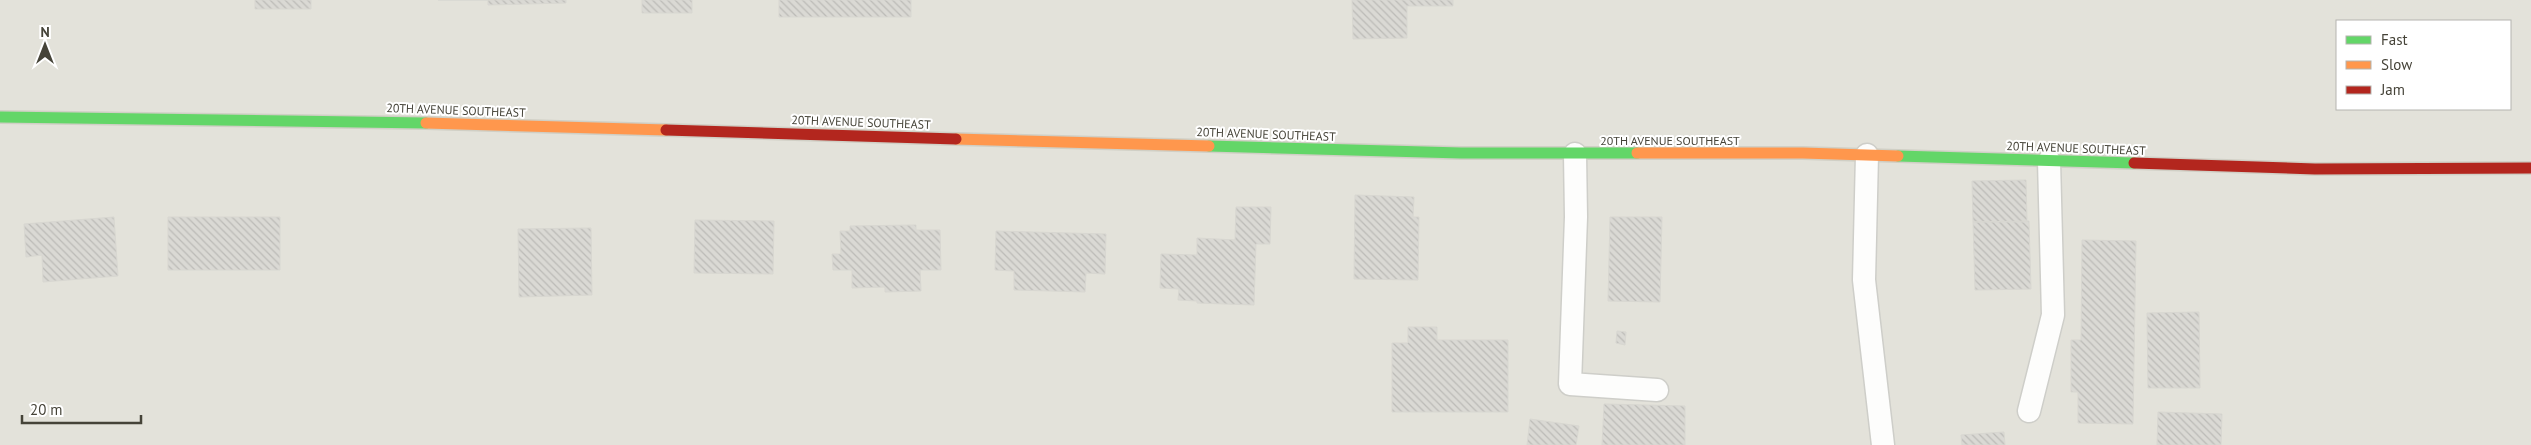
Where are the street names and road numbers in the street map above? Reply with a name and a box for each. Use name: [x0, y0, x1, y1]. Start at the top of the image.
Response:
street label: 20TH AVENUE SOUTHEAST: [386, 100, 526, 120]
street label: 20TH AVENUE SOUTHEAST: [791, 112, 931, 132]
street label: 20TH AVENUE SOUTHEAST: [1196, 124, 1336, 144]
street label: 20TH AVENUE SOUTHEAST: [1600, 133, 1740, 148]
street label: 20TH AVENUE SOUTHEAST: [2006, 138, 2146, 158]

